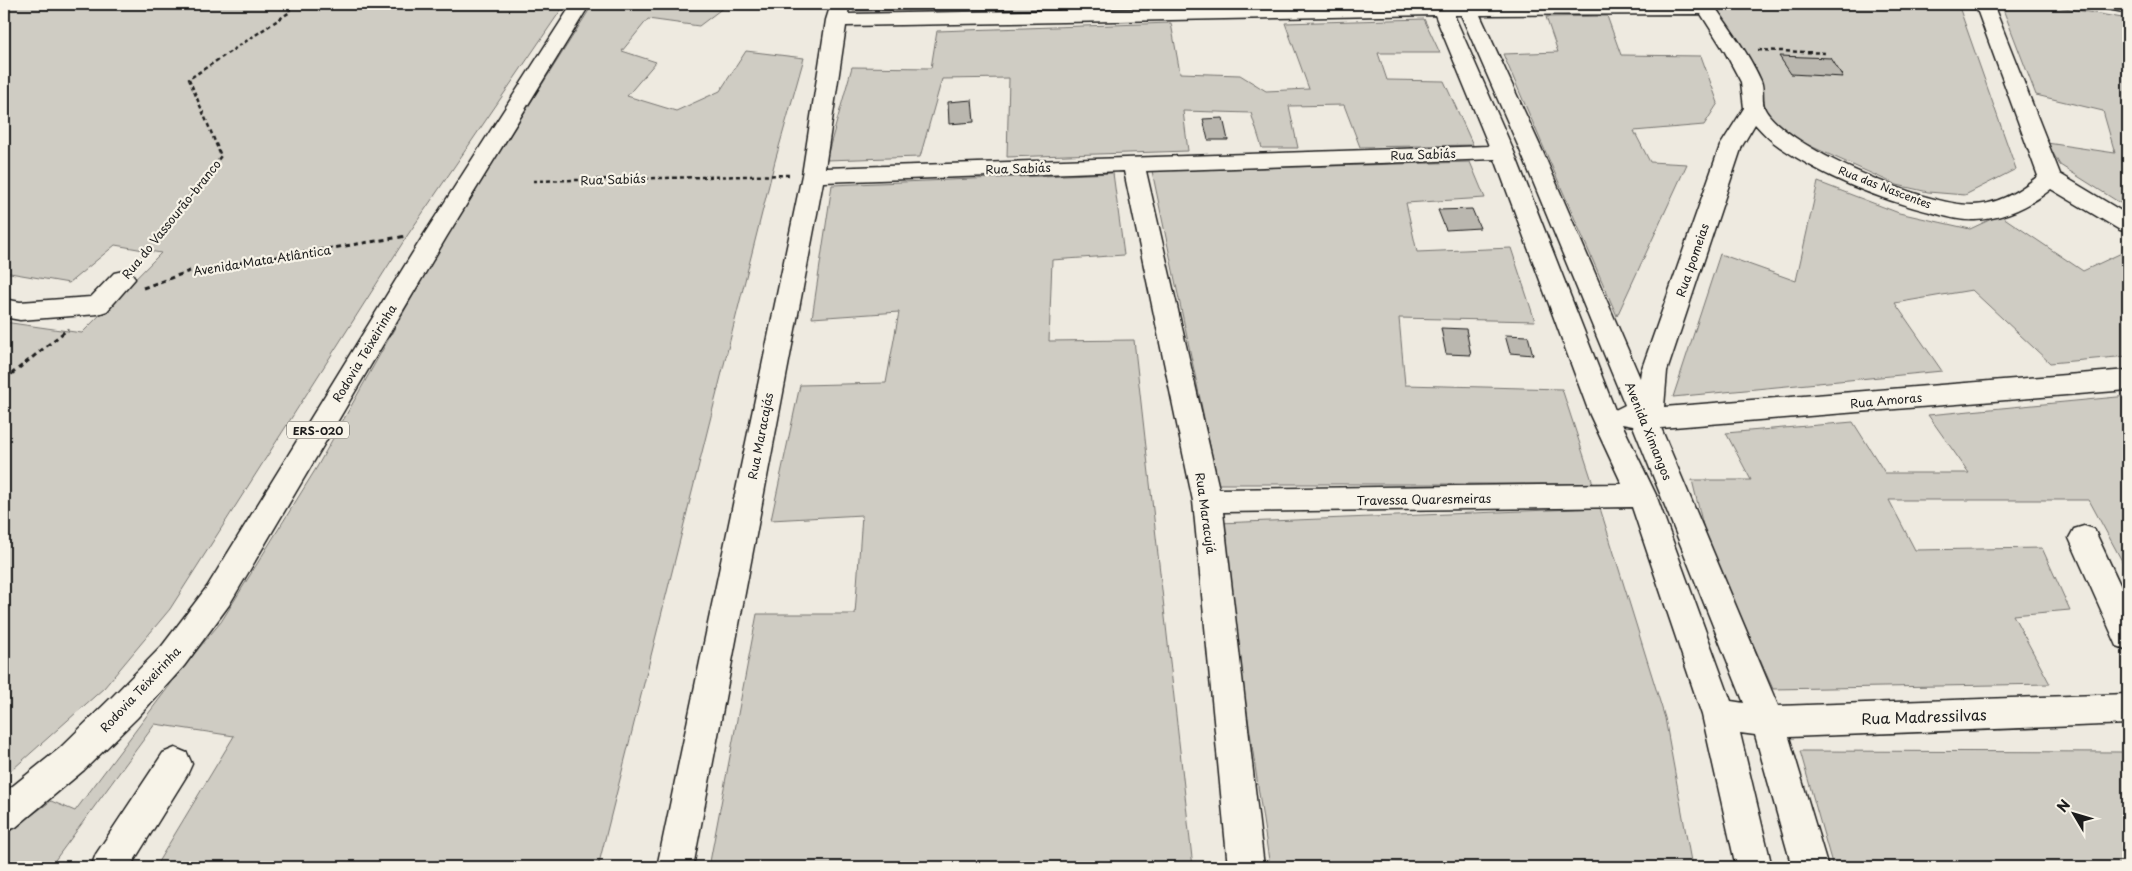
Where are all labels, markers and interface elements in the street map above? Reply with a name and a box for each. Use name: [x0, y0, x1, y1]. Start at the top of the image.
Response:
street label: Rua Sabiás: [1390, 144, 1457, 164]
street label: Rua do Vassourão-branco: [117, 155, 225, 283]
street label: Rua Sabiás: [985, 158, 1052, 178]
street label: Rua das Nascentes: [1836, 161, 1934, 213]
street label: Rua Sabiás: [580, 169, 647, 189]
street label: Rua Ipomeias: [1671, 220, 1713, 299]
street label: Avenida Mata Atlântica: [192, 240, 333, 280]
street label: Rodovia Teixeirinha: [328, 300, 401, 405]
street label: Avenida Ximangos: [1621, 379, 1677, 483]
street label: Rua Amoras: [1849, 388, 1923, 412]
street label: Rua Maracajás: [743, 391, 777, 481]
road number: ERS-020: [287, 422, 349, 438]
street label: Rua Maracujá: [1191, 471, 1221, 555]
street label: Travessa Quaresmeiras: [1357, 489, 1492, 509]
street label: Rodovia Teixeirinha: [95, 642, 185, 736]
street label: Rua Madressilvas: [1861, 702, 1987, 730]
north arrow: [2050, 788, 2100, 838]
text: N: [2052, 795, 2075, 817]

